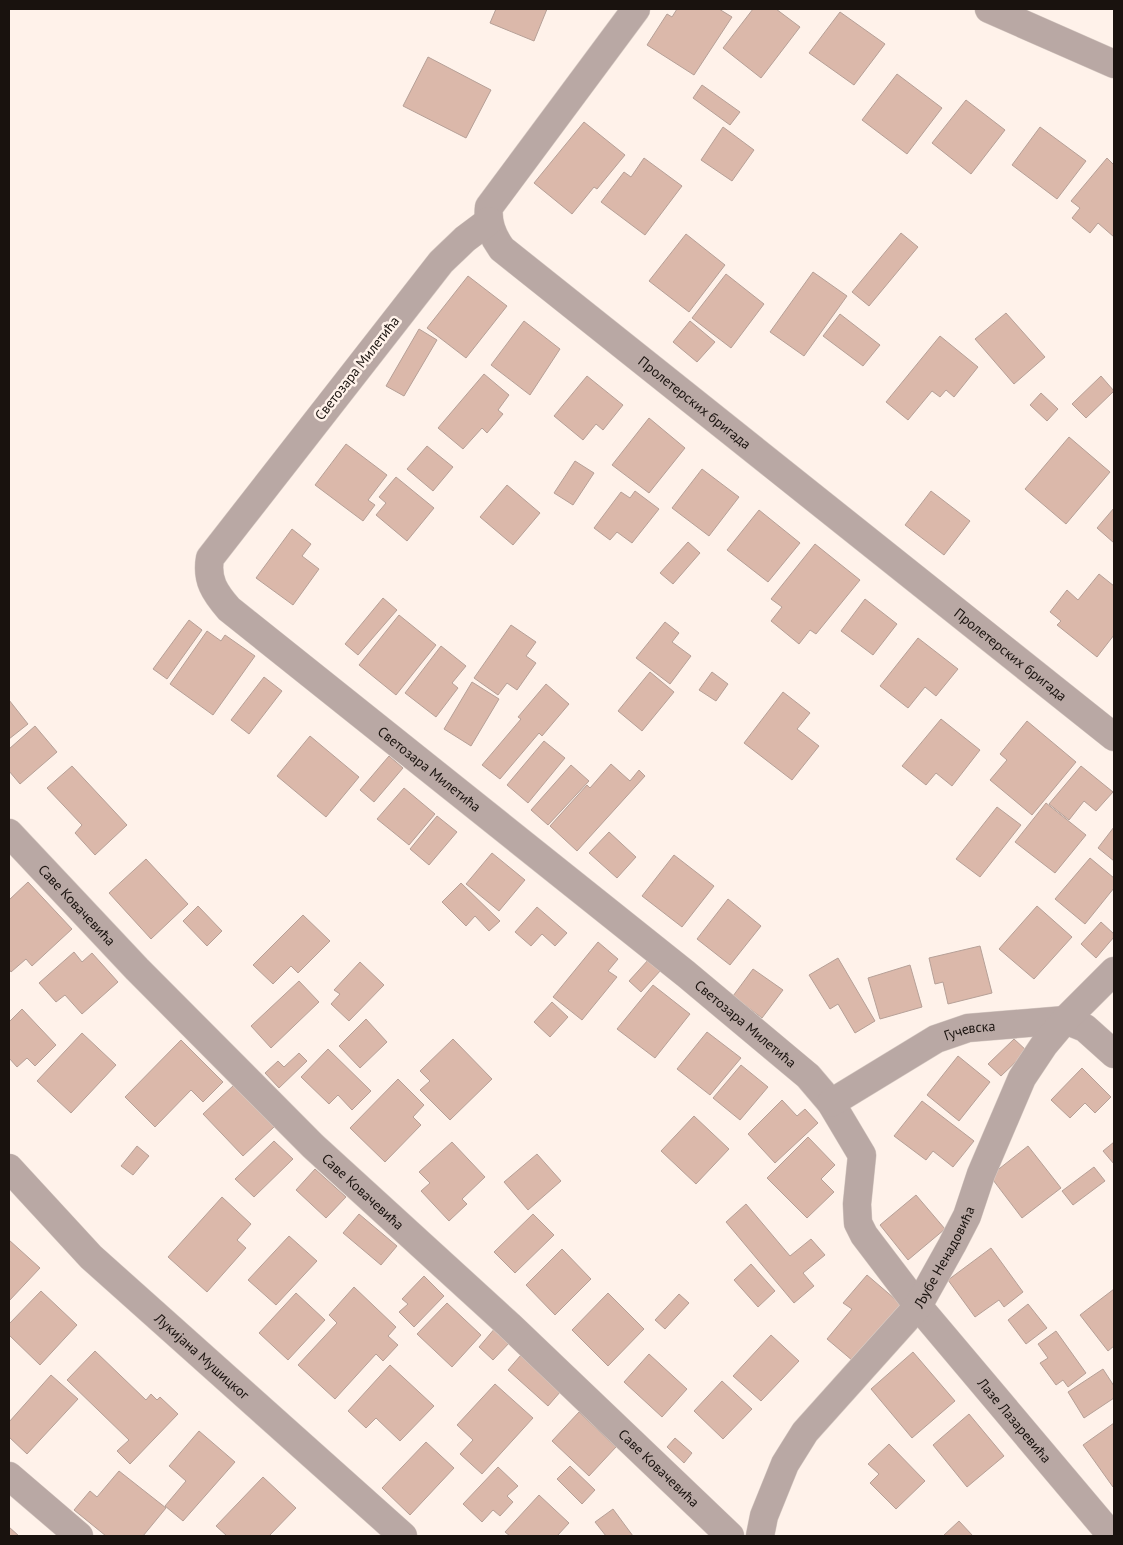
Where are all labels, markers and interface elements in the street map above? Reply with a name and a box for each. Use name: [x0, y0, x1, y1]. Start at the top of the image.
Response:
street label: Светозара Милетића: [311, 312, 403, 424]
street label: Пролетерских бригада: [635, 352, 755, 453]
street label: Пролетерских бригада: [950, 604, 1071, 705]
street label: Светозара Милетића: [374, 722, 485, 816]
street label: Саве Ковачевића: [34, 861, 119, 950]
street label: Светозара Милетића: [691, 976, 800, 1072]
street label: Гучевска: [942, 1017, 996, 1045]
street label: Саве Ковачевића: [318, 1149, 408, 1234]
street label: Љубе Ненадовића: [909, 1204, 979, 1312]
street label: Лукијана Мушицког: [150, 1309, 254, 1404]
street label: Лазе Лазаревића: [973, 1374, 1055, 1467]
street label: Саве Ковачевића: [615, 1425, 703, 1511]

